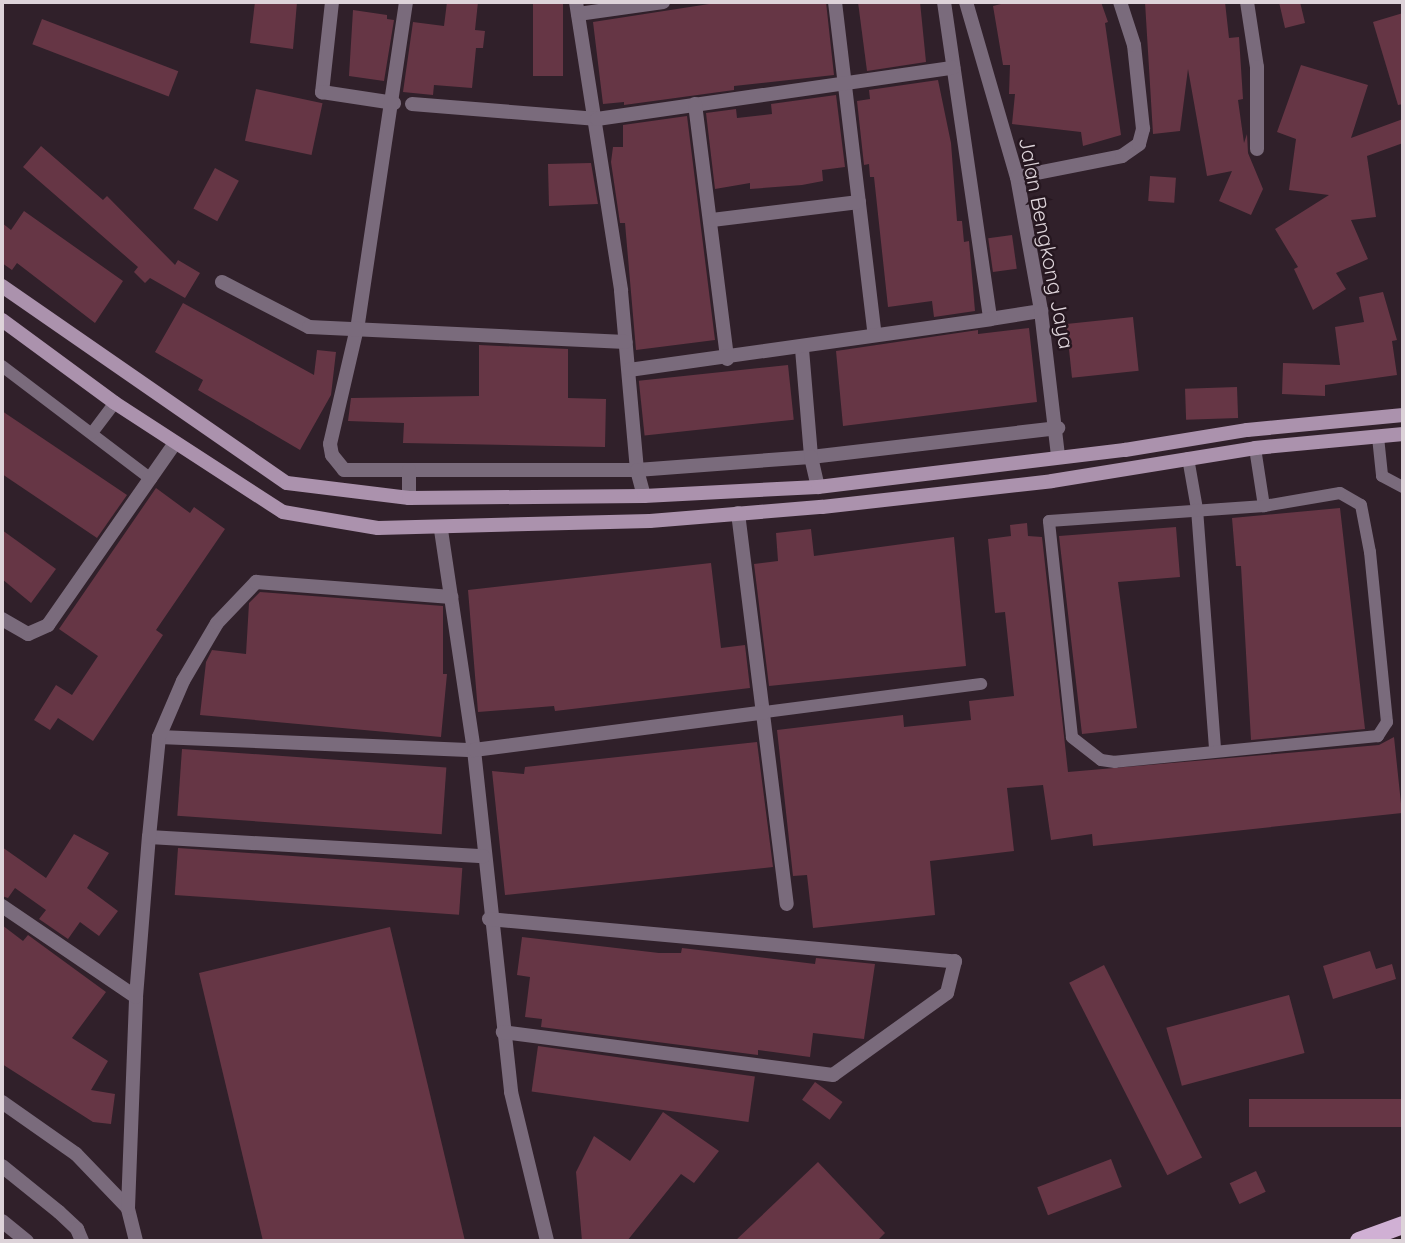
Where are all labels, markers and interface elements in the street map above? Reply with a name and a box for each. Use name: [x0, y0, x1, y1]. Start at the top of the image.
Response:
street label: Jalan Bengkong Jaya: [1014, 135, 1080, 351]

